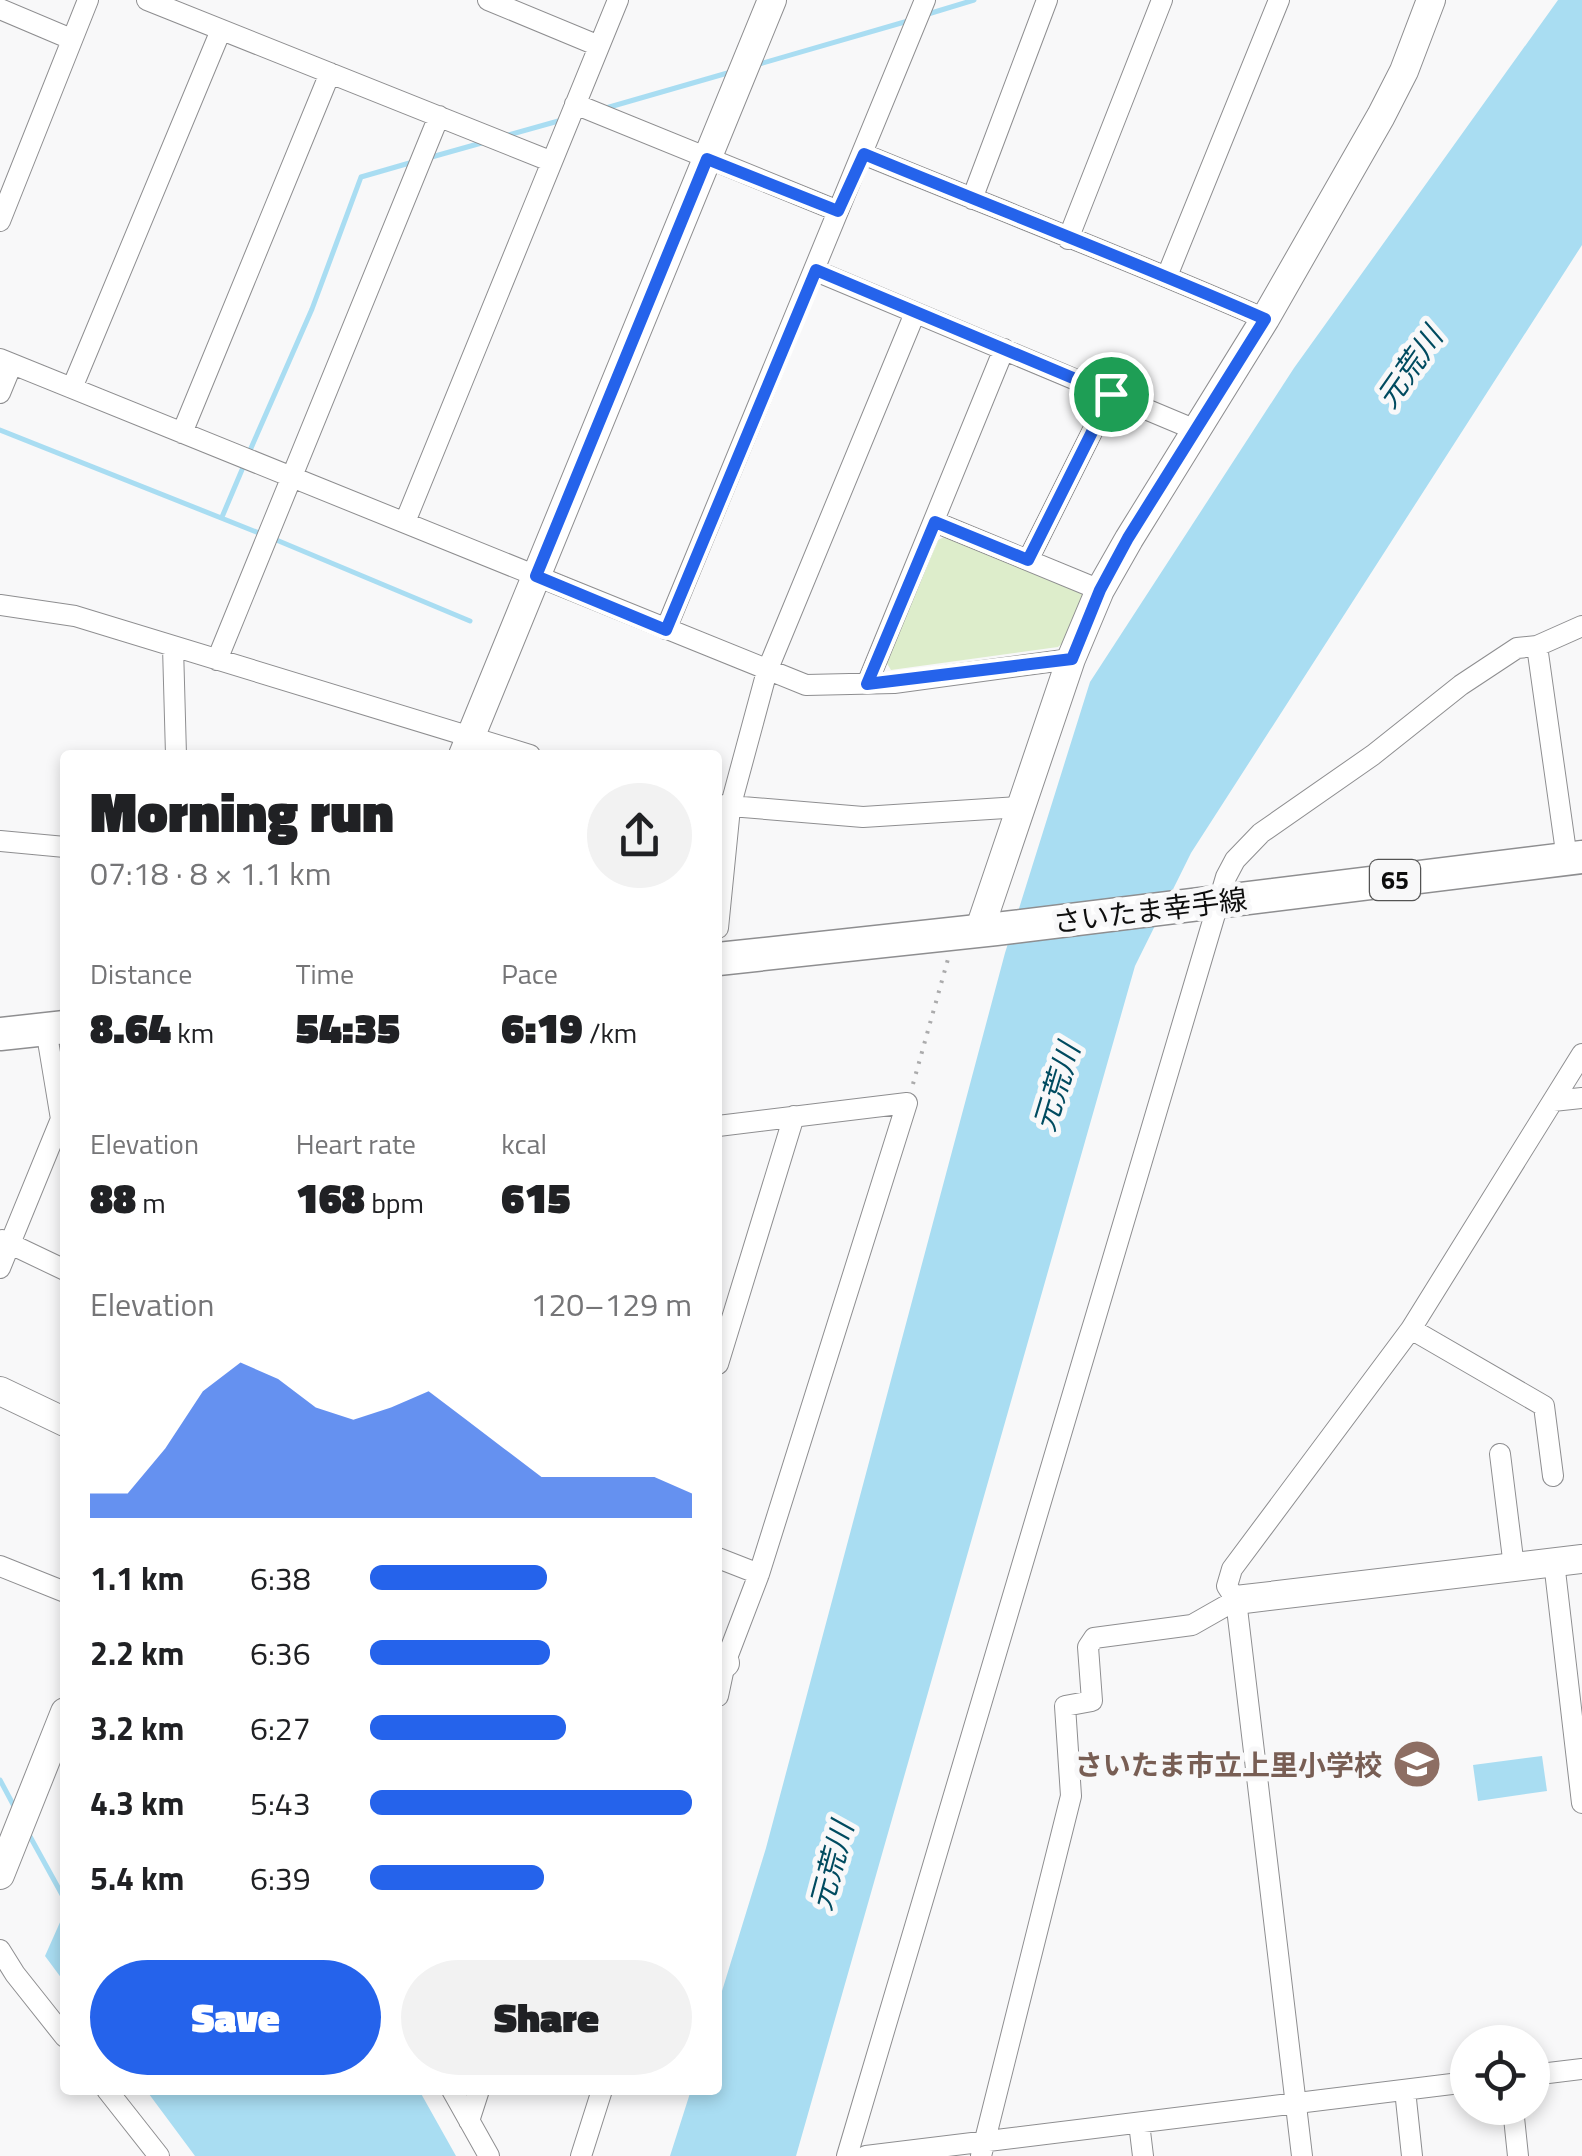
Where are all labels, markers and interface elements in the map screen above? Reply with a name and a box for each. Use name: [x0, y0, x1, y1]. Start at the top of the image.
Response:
water label: 元荒川: [1364, 314, 1455, 417]
pin: [1069, 352, 1154, 437]
icon: arrive: [1084, 367, 1139, 422]
text: Morning run: [90, 770, 394, 853]
button: share: [587, 783, 692, 888]
text: 07:18 · 8 × 1.1 km: [90, 849, 331, 897]
road number: 65: [1370, 860, 1420, 900]
street label: さいたま幸手線: [1051, 877, 1249, 943]
text: Distance: [90, 952, 192, 995]
text: Time: [296, 952, 354, 995]
text: Pace: [501, 952, 558, 995]
text: 8.64: [90, 995, 171, 1059]
text: 54:35: [296, 995, 400, 1059]
text: 6:19: [501, 995, 583, 1059]
text: km: [171, 1011, 214, 1054]
text: /km: [583, 1011, 637, 1054]
water label: 元荒川: [1021, 1034, 1092, 1137]
text: Elevation: [90, 1122, 199, 1165]
text: Heart rate: [296, 1122, 416, 1165]
text: kcal: [501, 1122, 547, 1165]
text: 88: [90, 1165, 136, 1229]
text: 168: [296, 1165, 365, 1229]
text: 615: [501, 1165, 571, 1229]
text: m: [136, 1181, 166, 1224]
text: bpm: [365, 1181, 424, 1224]
text: Elevation: [90, 1280, 214, 1328]
text: 120–129 m: [530, 1280, 692, 1328]
text: 1.1 km: [90, 1554, 184, 1602]
text: 6:38: [250, 1554, 311, 1602]
text: 2.2 km: [90, 1629, 184, 1677]
text: 6:36: [250, 1629, 311, 1677]
text: 3.2 km: [90, 1704, 184, 1752]
text: 6:27: [250, 1704, 311, 1752]
school or university icon: さいたま市立上里小学校: [1391, 1738, 1443, 1790]
place label: さいたま市立上里小学校: [1075, 1743, 1382, 1786]
text: 4.3 km: [90, 1779, 184, 1827]
text: 5:43: [250, 1779, 311, 1827]
water label: 元荒川: [797, 1814, 866, 1915]
text: 5.4 km: [90, 1854, 184, 1902]
text: 6:39: [250, 1854, 311, 1902]
button: Save: [90, 1960, 381, 2075]
button: Share: [401, 1960, 692, 2075]
map controls: [1450, 2025, 1550, 2125]
button: locate: [1450, 2025, 1550, 2125]

